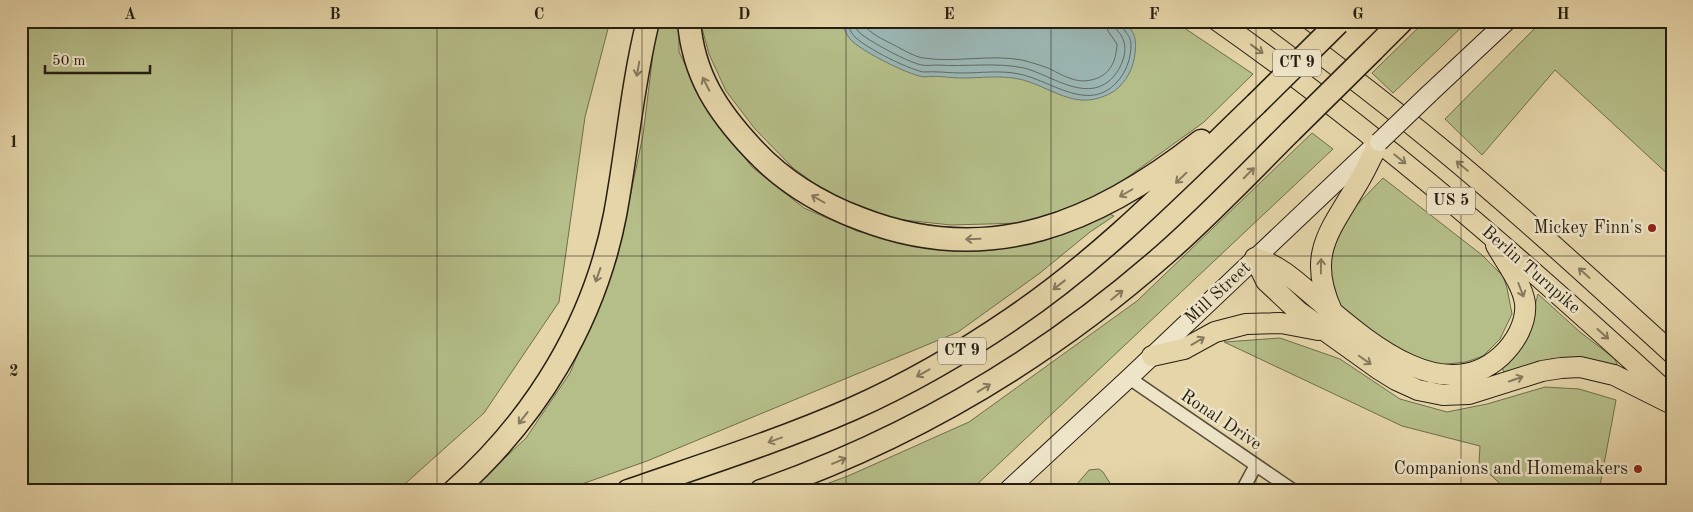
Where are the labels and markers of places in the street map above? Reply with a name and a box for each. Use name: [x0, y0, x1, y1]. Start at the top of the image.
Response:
place label: Mickey Finn's: [1533, 219, 1642, 237]
marker: Mickey Finn's: [1646, 222, 1658, 234]
place label: Companions and Homemakers: [1394, 460, 1628, 478]
marker: Companions and Homemakers: [1632, 463, 1644, 475]

